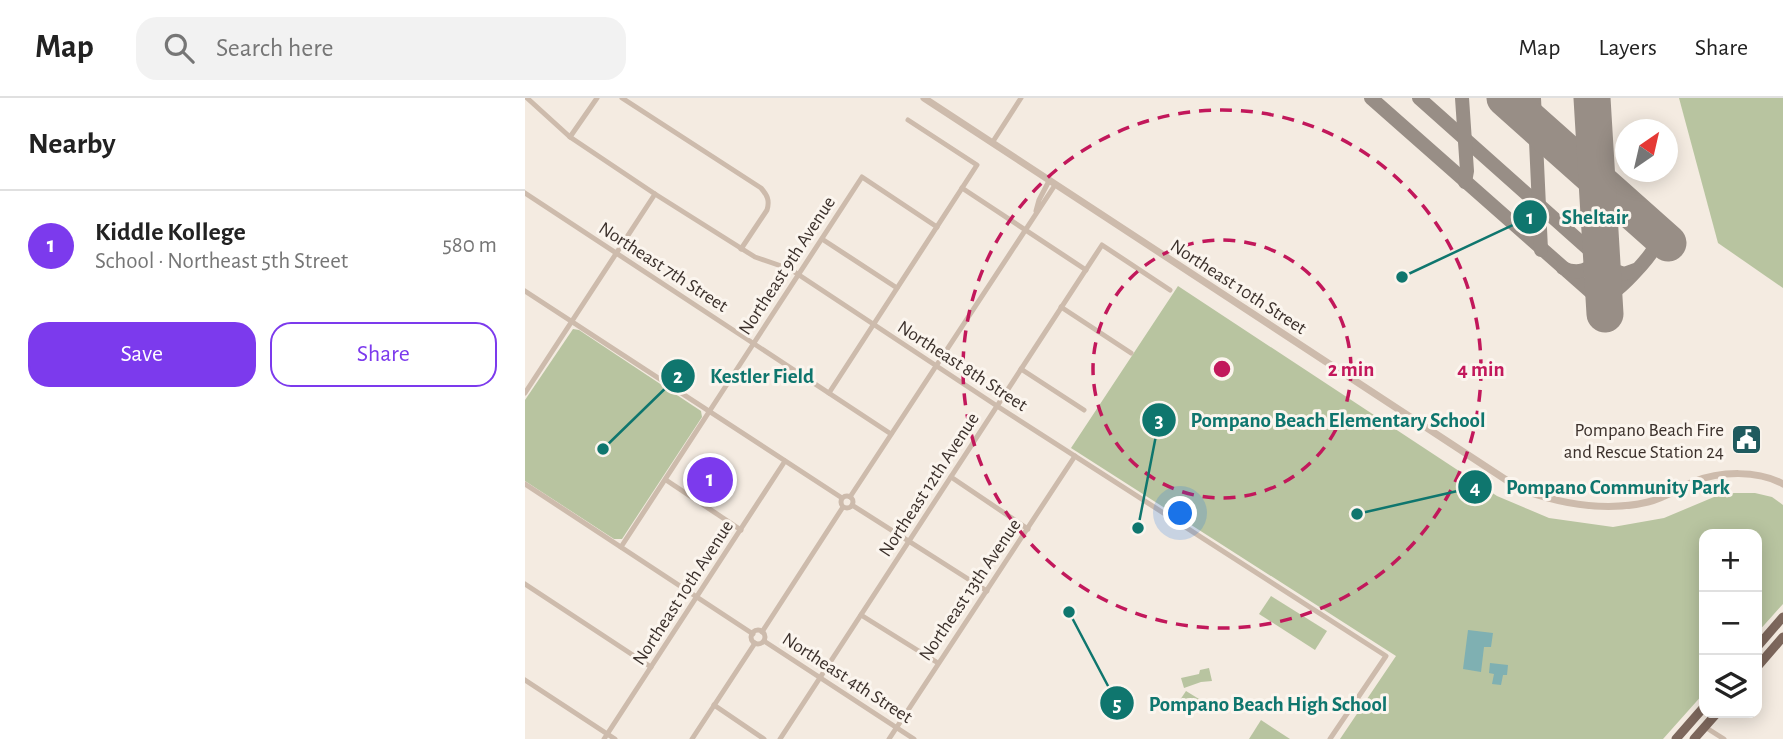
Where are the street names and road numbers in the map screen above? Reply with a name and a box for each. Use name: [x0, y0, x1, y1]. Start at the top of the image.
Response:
street label: Northeast 9th Avenue: [735, 193, 839, 338]
street label: Northeast 7th Street: [595, 219, 731, 316]
street label: Northeast 10th Street: [1167, 236, 1310, 338]
street label: Northeast 8th Street: [894, 317, 1030, 415]
street label: Northeast 12th Avenue: [876, 410, 983, 560]
street label: Northeast 13th Avenue: [916, 516, 1025, 664]
street label: Northeast 10th Avenue: [629, 517, 737, 669]
street label: Northeast 4th Street: [779, 629, 915, 727]

